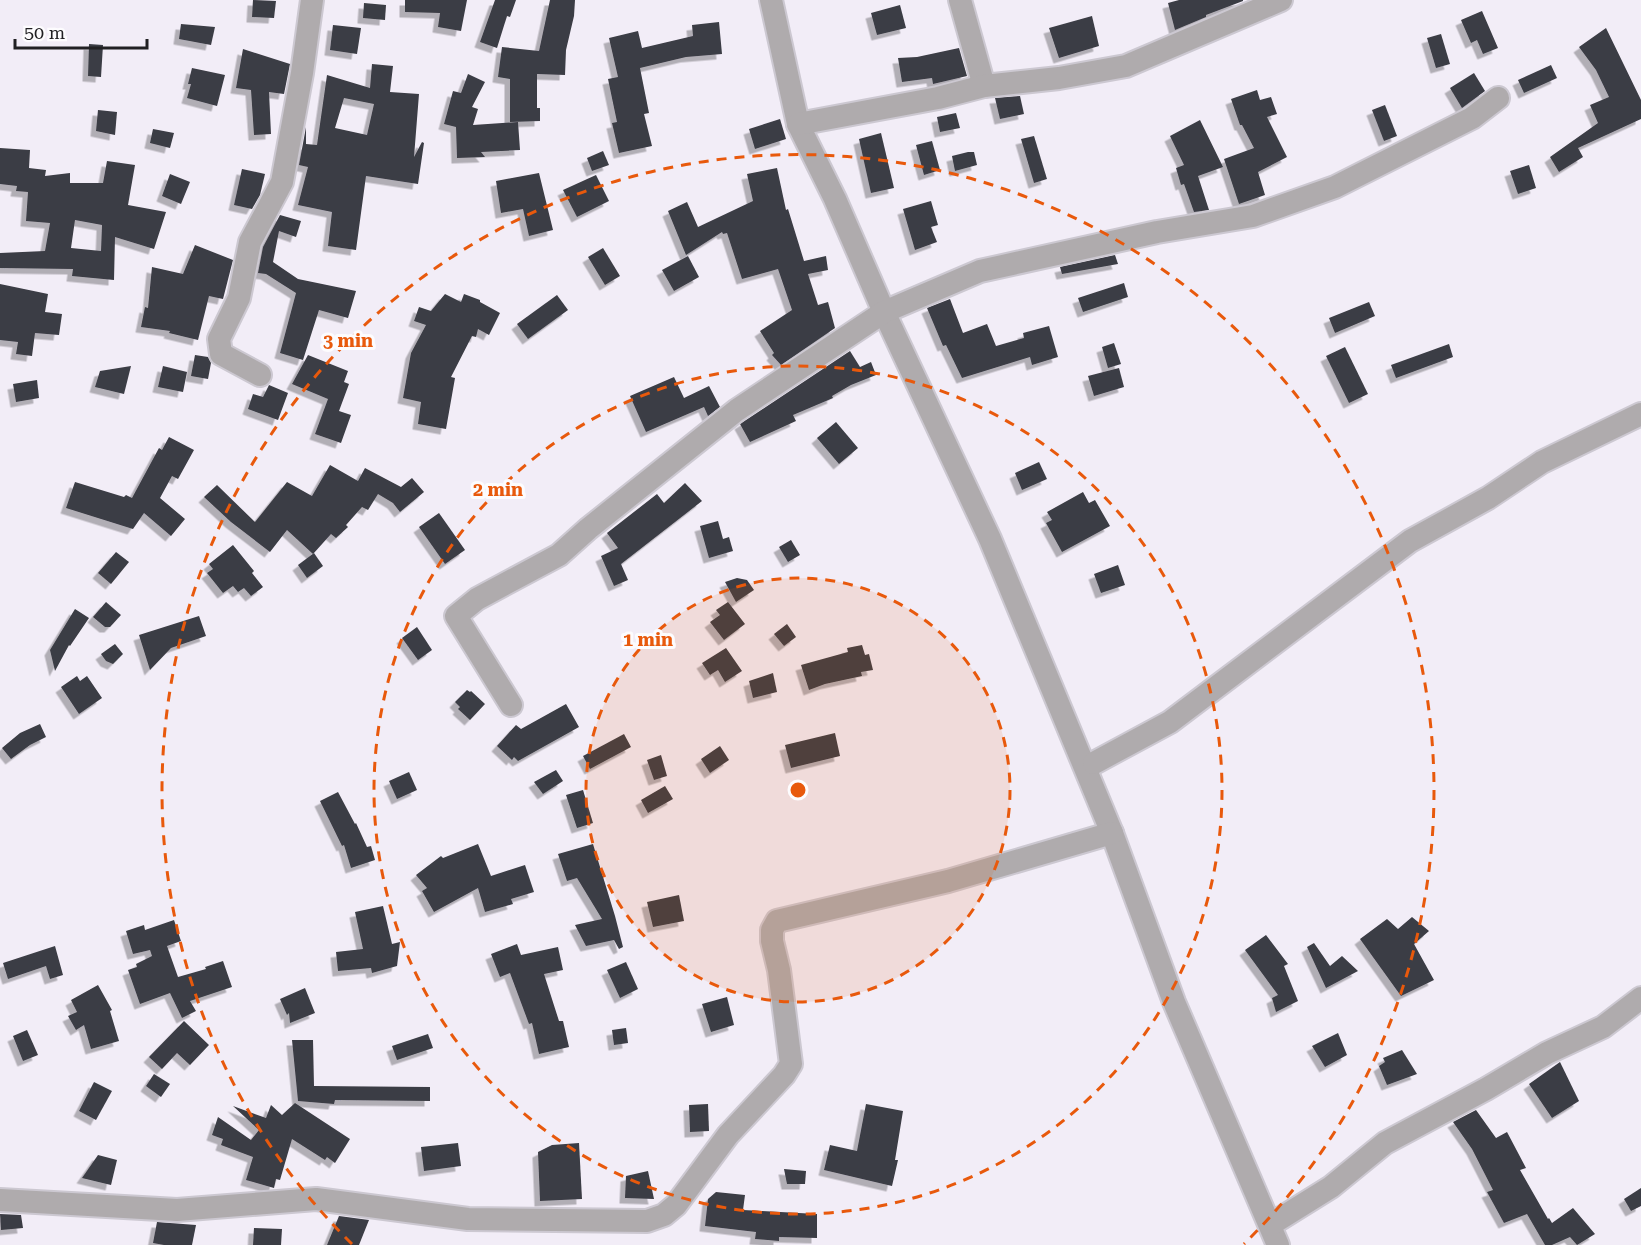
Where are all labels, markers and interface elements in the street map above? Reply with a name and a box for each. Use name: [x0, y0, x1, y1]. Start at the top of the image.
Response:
scale bar: [15, 12, 147, 50]
text: 50 m: [24, 22, 65, 43]
text: 3 min: [323, 330, 373, 351]
text: 2 min: [473, 479, 523, 500]
text: 1 min: [623, 629, 673, 650]
centre of rings: [788, 780, 808, 800]

